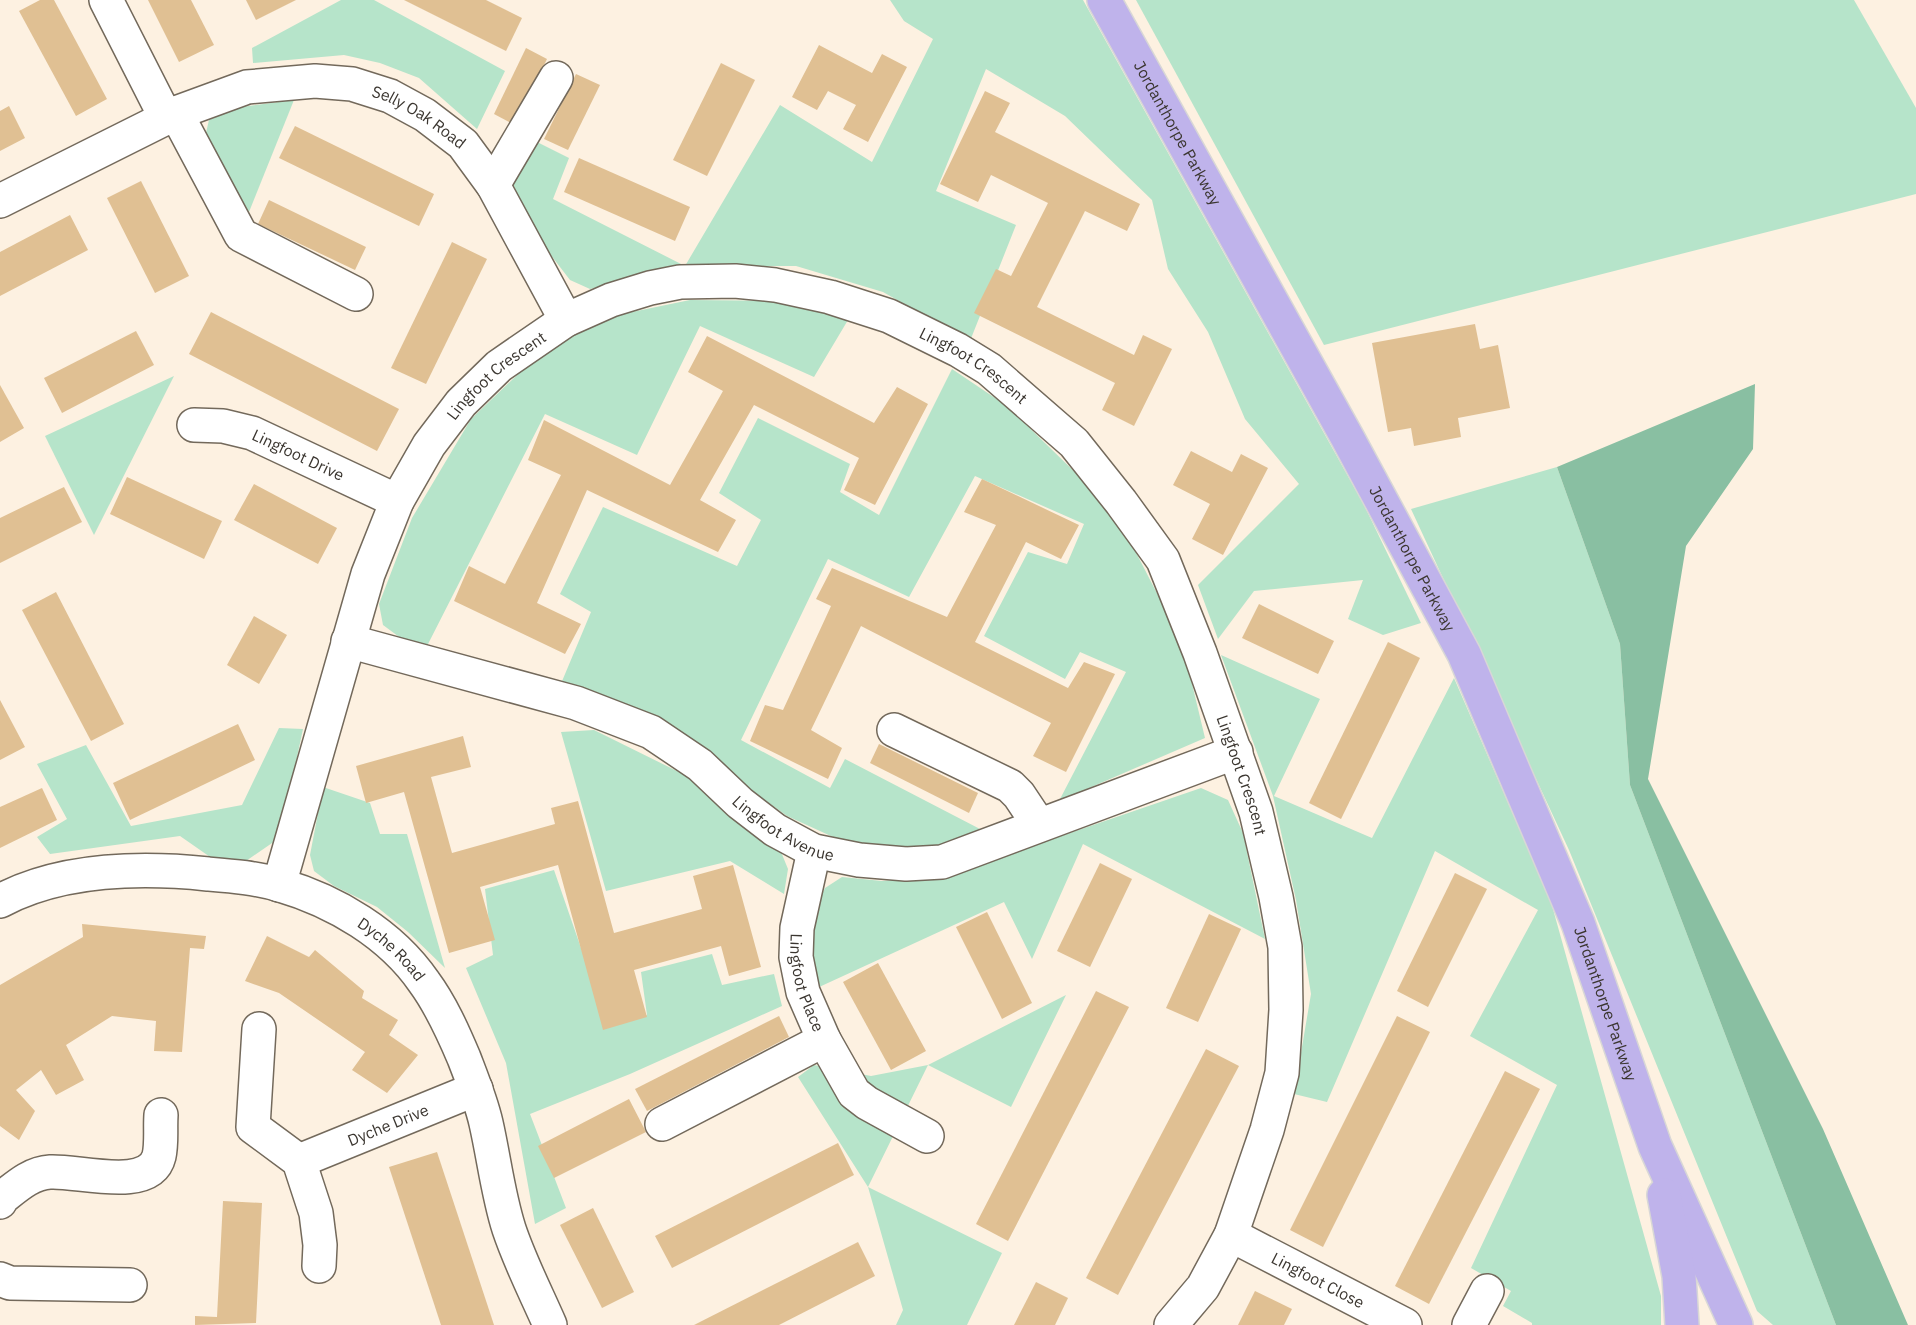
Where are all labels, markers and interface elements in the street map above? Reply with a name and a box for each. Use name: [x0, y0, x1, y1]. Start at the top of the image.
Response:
street label: Jordanthorpe Parkway: [1130, 57, 1226, 209]
street label: Selly Oak Road: [370, 81, 470, 153]
street label: Lingfoot Crescent: [916, 323, 1032, 408]
street label: Lingfoot Crescent: [442, 327, 550, 424]
street label: Lingfoot Drive: [249, 425, 348, 485]
street label: Jordanthorpe Parkway: [1365, 482, 1460, 635]
street label: Lingfoot Crescent: [1213, 712, 1271, 837]
street label: Lingfoot Avenue: [728, 791, 836, 865]
street label: Dyche Road: [354, 913, 430, 985]
street label: Jordanthorpe Parkway: [1570, 924, 1642, 1084]
street label: Lingfoot Place: [786, 933, 829, 1035]
street label: Dyche Drive: [345, 1099, 432, 1150]
street label: Lingfoot Close: [1268, 1248, 1368, 1312]

